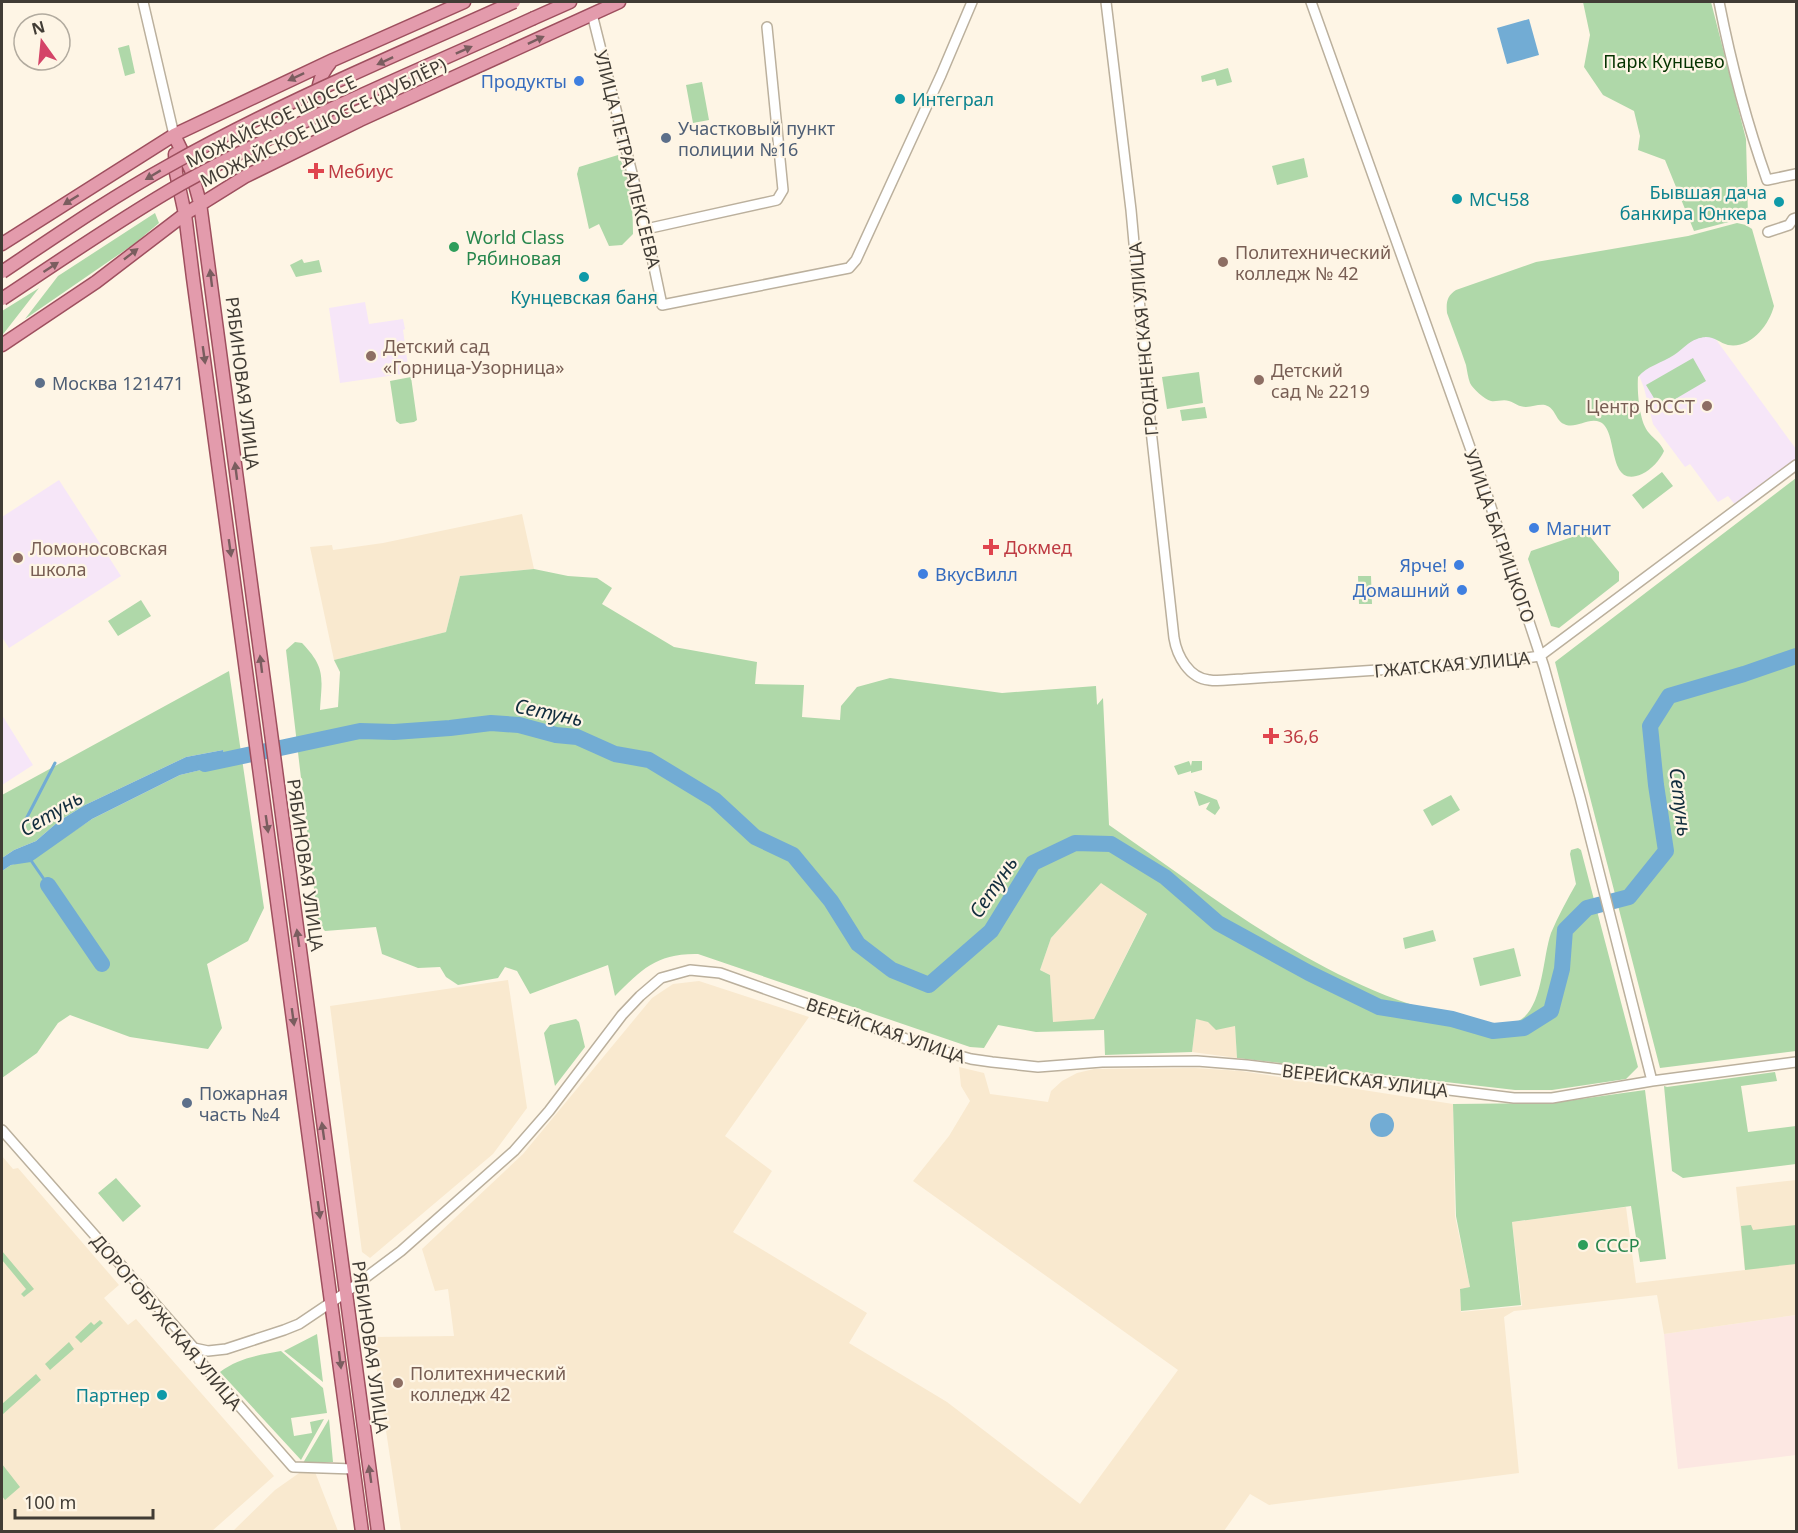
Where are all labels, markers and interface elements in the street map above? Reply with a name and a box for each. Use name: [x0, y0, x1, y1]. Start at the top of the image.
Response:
north arrow: [12, 12, 72, 72]
text: N: [29, 15, 47, 40]
one-way arrow: [527, 35, 544, 44]
one-way arrow: [456, 45, 474, 55]
street label: УЛИЦА ПЕТРА АЛЕКСЕЕВА: [589, 47, 667, 271]
park label: Парк Кунцево: [1603, 49, 1725, 73]
street label: МОЖАЙСКОЕ ШОССЕ (ДУБЛЁР): [196, 52, 450, 192]
one-way arrow: [376, 56, 393, 65]
street label: МОЖАЙСКОЕ ШОССЕ: [182, 69, 360, 173]
place label: Продукты: [481, 69, 567, 93]
one-way arrow: [288, 73, 305, 82]
marker: Продукты: [572, 74, 586, 88]
place label: Интеграл: [912, 87, 994, 111]
marker: Интеграл: [893, 92, 907, 106]
place label: Участковый пункт полиции №16: [678, 116, 836, 161]
marker: Участковый пункт полиции №16: [659, 131, 673, 145]
place label: Мебиус: [328, 159, 394, 183]
marker: Мебиус: [309, 164, 323, 178]
one-way arrow: [145, 169, 161, 180]
place label: Бывшая дача банкира Юнкера: [1620, 180, 1767, 225]
place label: МСЧ58: [1469, 187, 1530, 211]
marker: МСЧ58: [1450, 192, 1464, 206]
one-way arrow: [63, 194, 79, 205]
marker: Бывшая дача банкира Юнкера: [1772, 195, 1786, 209]
place label: World Class Рябиновая: [466, 225, 564, 270]
marker: World Class Рябиновая: [447, 240, 461, 254]
place label: Политехнический колледж № 42: [1235, 240, 1391, 285]
street label: ГРОДНЕНСКАЯ УЛИЦА: [1123, 241, 1163, 437]
one-way arrow: [124, 249, 139, 261]
marker: Политехнический колледж № 42: [1216, 255, 1230, 269]
one-way arrow: [42, 261, 58, 273]
one-way arrow: [206, 268, 215, 287]
marker: Кунцевская баня: [577, 270, 591, 284]
place label: Кунцевская баня: [510, 285, 658, 309]
street label: РЯБИНОВАЯ УЛИЦА: [220, 295, 266, 471]
place label: Детский сад «Горница-Узорница»: [383, 334, 565, 379]
one-way arrow: [199, 345, 208, 364]
marker: Детский сад «Горница-Узорница»: [364, 349, 378, 363]
place label: Детский сад № 2219: [1271, 358, 1370, 403]
place label: Москва 121471: [52, 371, 184, 395]
marker: Детский сад № 2219: [1252, 373, 1266, 387]
marker: Москва 121471: [33, 376, 47, 390]
place label: Центр ЮССТ: [1586, 394, 1695, 418]
marker: Центр ЮССТ: [1700, 399, 1714, 413]
street label: УЛИЦА БАГРИЦКОГО: [1459, 446, 1541, 626]
one-way arrow: [231, 461, 241, 480]
place label: Магнит: [1546, 516, 1611, 540]
marker: Магнит: [1527, 521, 1541, 535]
place label: Докмед: [1004, 535, 1072, 559]
place label: Ломоносовская школа: [30, 536, 168, 581]
marker: Докмед: [982, 538, 1000, 556]
one-way arrow: [225, 539, 234, 558]
marker: Ломоносовская школа: [11, 551, 25, 565]
place label: Ярче!: [1399, 553, 1447, 577]
marker: Ярче!: [1452, 558, 1466, 572]
place label: ВкусВилл: [935, 562, 1018, 586]
marker: ВкусВилл: [916, 567, 930, 581]
place label: Домашний: [1353, 578, 1450, 602]
marker: Домашний: [1455, 583, 1469, 597]
street label: ГЖАТСКАЯ УЛИЦА: [1373, 645, 1531, 683]
one-way arrow: [257, 655, 266, 674]
water label: Сетунь: [512, 692, 586, 732]
place label: 36,6: [1283, 724, 1319, 748]
marker: 36,6: [1264, 729, 1278, 743]
water label: Сетунь: [1663, 766, 1699, 838]
street label: РЯБИНОВАЯ УЛИЦА: [282, 777, 330, 953]
water label: Сетунь: [14, 784, 88, 842]
one-way arrow: [262, 814, 272, 833]
water label: Сетунь: [963, 851, 1023, 923]
one-way arrow: [293, 928, 302, 947]
street label: ВЕРЕЙСКАЯ УЛИЦА: [803, 991, 969, 1069]
one-way arrow: [288, 1007, 298, 1026]
street label: ВЕРЕЙСКАЯ УЛИЦА: [1281, 1058, 1450, 1102]
place label: Пожарная часть №4: [199, 1081, 288, 1126]
marker: Пожарная часть №4: [180, 1096, 194, 1110]
one-way arrow: [319, 1122, 328, 1141]
one-way arrow: [315, 1201, 324, 1220]
street label: ДОРОГОБУЖСКАЯ УЛИЦА: [86, 1229, 248, 1415]
place label: СССР: [1595, 1233, 1640, 1257]
marker: СССР: [1576, 1238, 1590, 1252]
street label: РЯБИНОВАЯ УЛИЦА: [347, 1259, 395, 1435]
one-way arrow: [335, 1351, 344, 1370]
place label: Политехнический колледж 42: [410, 1361, 566, 1406]
marker: Политехнический колледж 42: [391, 1376, 405, 1390]
place label: Партнер: [76, 1383, 150, 1407]
marker: Партнер: [155, 1388, 169, 1402]
one-way arrow: [366, 1464, 375, 1483]
scale bar: [15, 1482, 153, 1520]
text: 100 m: [24, 1490, 76, 1514]

